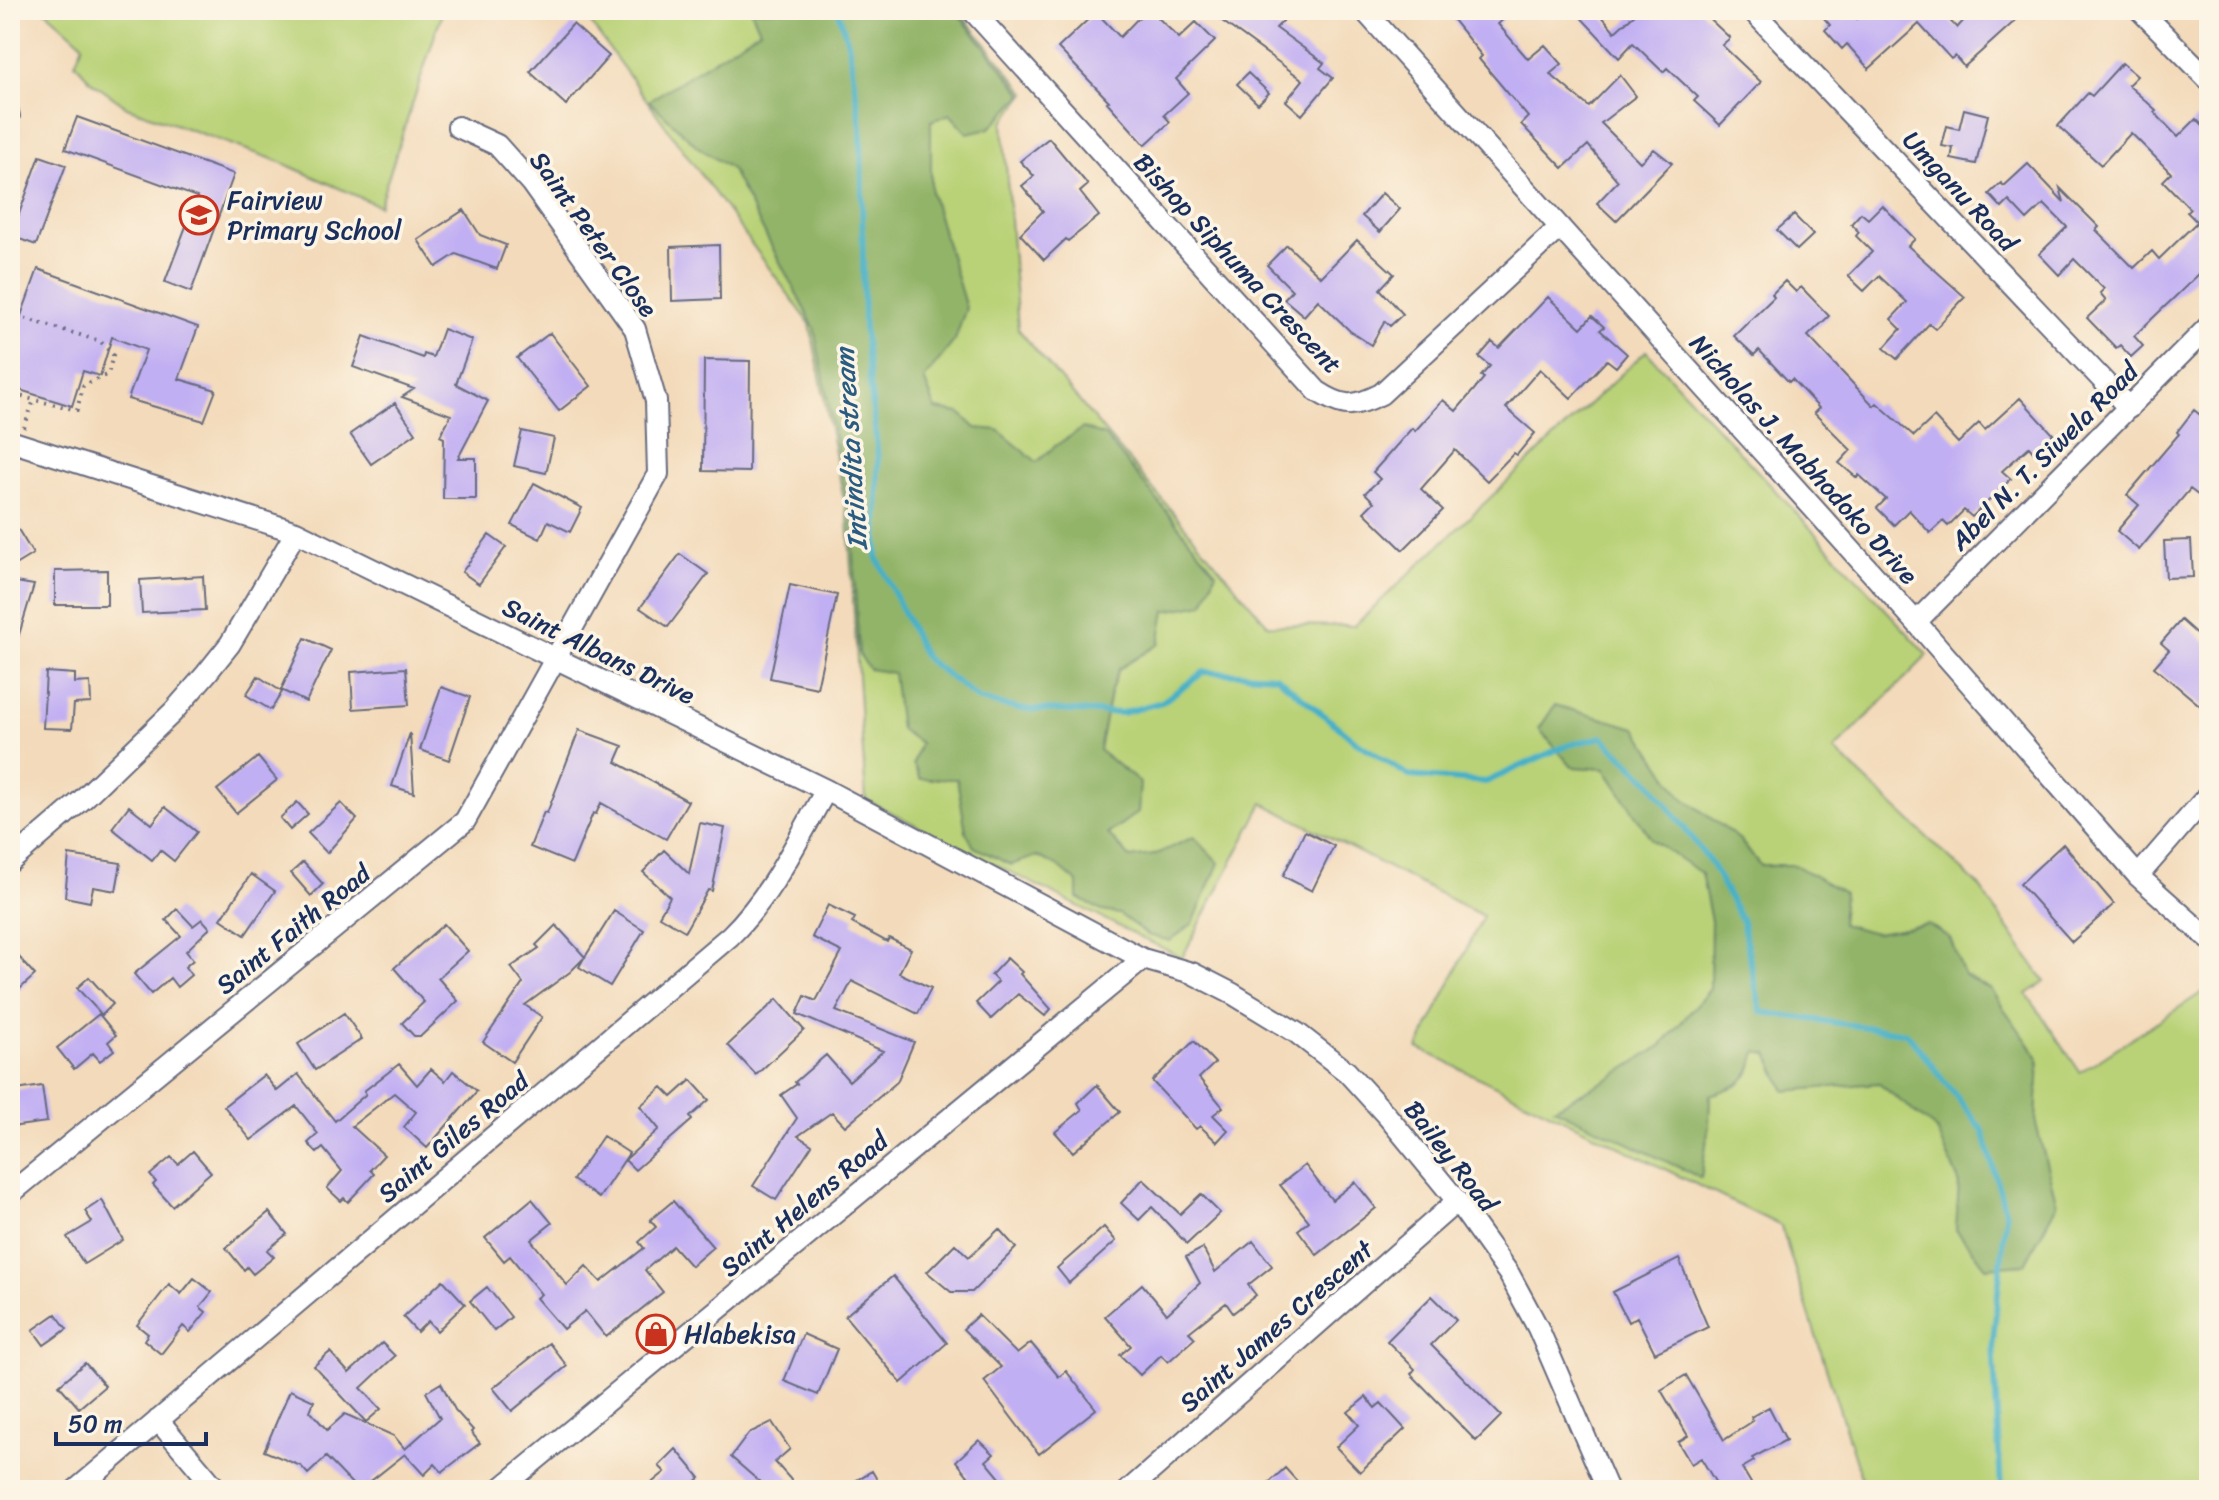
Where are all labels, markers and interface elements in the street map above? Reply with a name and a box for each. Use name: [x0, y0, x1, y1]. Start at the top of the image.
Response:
street label: Umganu Road: [1891, 119, 2031, 265]
street label: Saint Peter Close: [517, 141, 671, 328]
street label: Bishop Siphuma Crescent: [1122, 141, 1354, 385]
place label: Fairview Primary School: [227, 177, 402, 253]
school or university icon: Fairview Primary School: [178, 194, 220, 236]
street label: Nicholas J. Mabhodoko Drive: [1678, 323, 1930, 596]
water label: Intindita stream: [819, 344, 882, 553]
street label: Abel N. T. Siwela Road: [1938, 349, 2151, 562]
street label: Saint Albans Drive: [495, 584, 704, 718]
street label: Saint Faith Road: [205, 850, 383, 1006]
street label: Saint Giles Road: [367, 1058, 541, 1215]
street label: Bailey Road: [1392, 1090, 1511, 1224]
street label: Saint Helens Road: [709, 1118, 901, 1289]
street label: Saint James Crescent: [1168, 1227, 1385, 1424]
place label: Hlabekisa: [684, 1311, 796, 1357]
shop icon: Hlabekisa: [635, 1313, 677, 1355]
scale bar: [56, 1396, 206, 1446]
text: 50 m: [68, 1403, 123, 1445]

